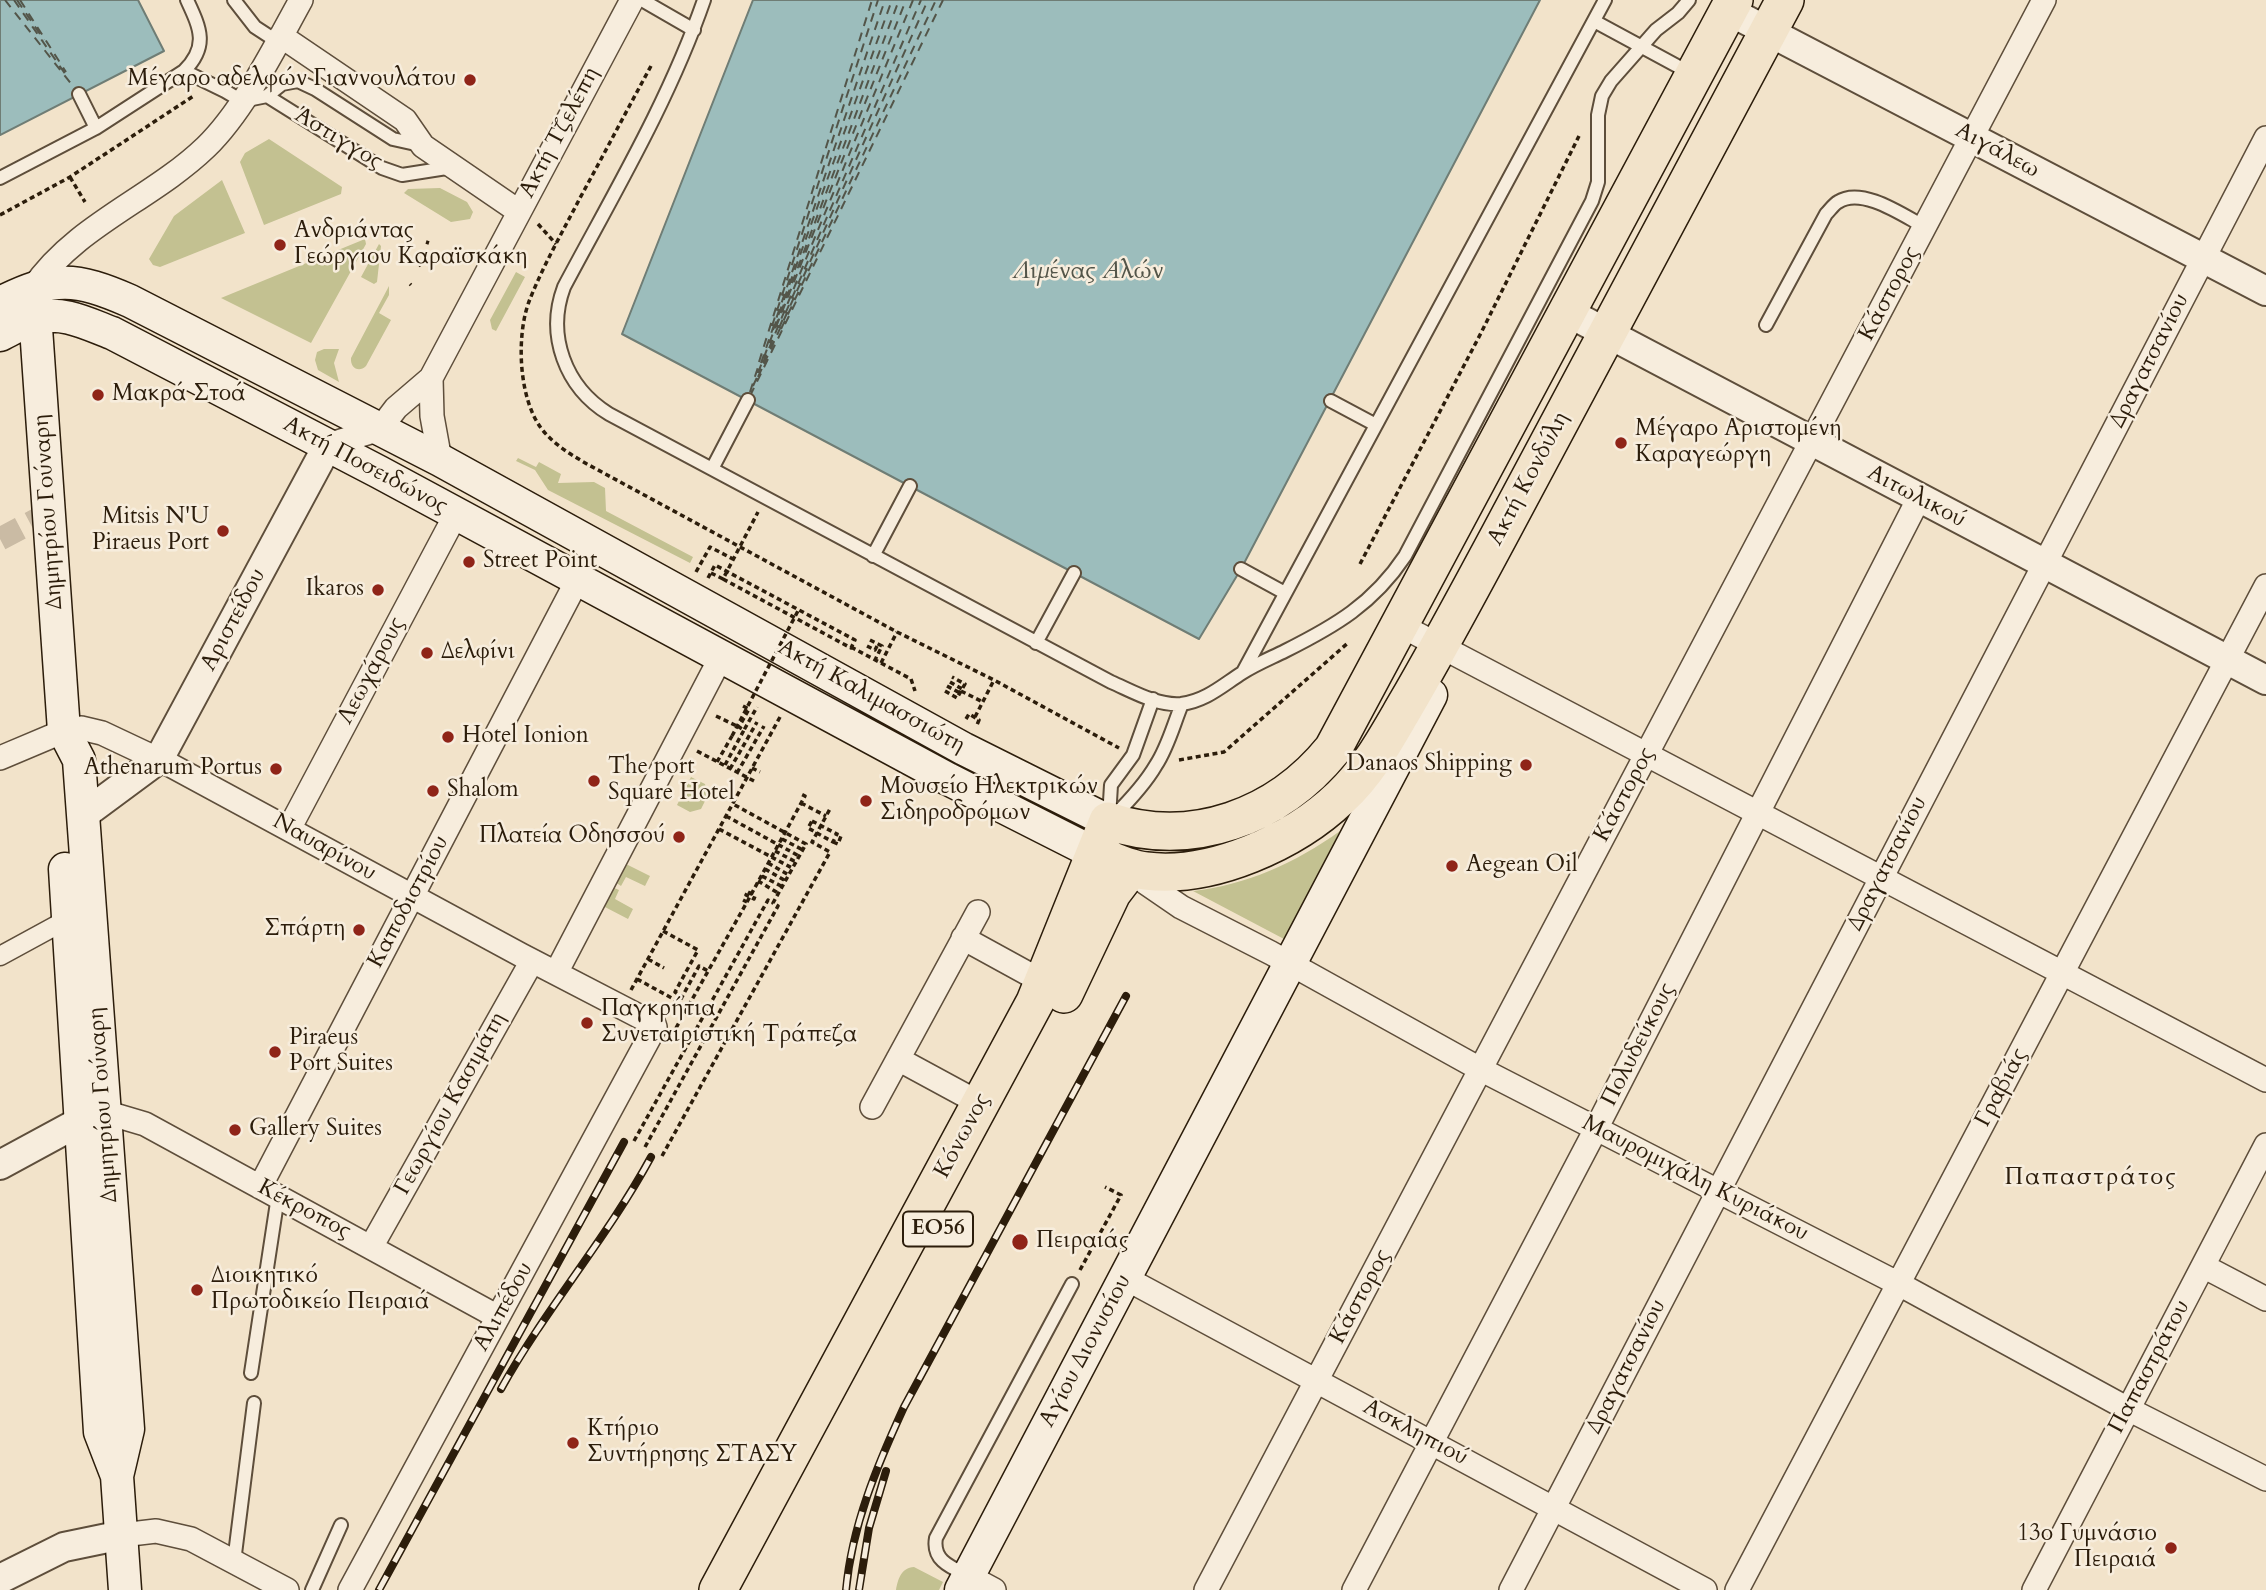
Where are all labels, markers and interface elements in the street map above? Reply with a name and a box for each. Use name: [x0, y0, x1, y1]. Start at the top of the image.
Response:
street label: Ακτή Τζελέπη: [514, 63, 606, 203]
place label: Μέγαρο αδελφών Γιαννουλάτου: [127, 66, 456, 94]
marker: Μέγαρο αδελφών Γιαννουλάτου: [462, 72, 478, 88]
street label: Άστιγγος: [289, 102, 387, 176]
street label: Αιγάλεω: [1950, 117, 2044, 185]
place label: Ανδριάντας Γεώργιου Καραϊσκάκη: [294, 218, 527, 272]
marker: Ανδριάντας Γεώργιου Καραϊσκάκη: [272, 237, 288, 253]
street label: Κάστορος: [1854, 242, 1926, 346]
water label: Λιμένας Αλών: [1014, 258, 1164, 286]
street label: Δραγατσανίου: [2104, 289, 2196, 433]
place label: Μακρά Στοά: [112, 381, 246, 409]
marker: Μακρά Στοά: [90, 387, 106, 403]
street label: Ακτή Κονδύλη: [1482, 408, 1576, 550]
street label: Ακτή Ποσειδώνος: [278, 411, 452, 521]
street label: Δημητρίου Γούναρη: [28, 413, 70, 611]
place label: Μέγαρο Αριστομένη Καραγεώργη: [1635, 416, 1841, 470]
marker: Μέγαρο Αριστομένη Καραγεώργη: [1613, 435, 1629, 451]
street label: Αιτωλικού: [1862, 460, 1970, 534]
place label: Mitsis N'U Piraeus Port: [92, 504, 209, 558]
marker: Mitsis N'U Piraeus Port: [215, 523, 231, 539]
place label: Street Point: [483, 548, 597, 576]
marker: Street Point: [461, 554, 477, 570]
street label: Αριστείδου: [196, 564, 272, 676]
place label: Ikaros: [305, 576, 364, 604]
marker: Ikaros: [370, 582, 386, 598]
street label: Λεωχάρους: [332, 613, 412, 729]
street label: Ακτή Καλιμασσιώτη: [773, 634, 969, 760]
place label: Δελφίνι: [441, 639, 515, 667]
marker: Δελφίνι: [419, 645, 435, 661]
place label: Hotel Ionion: [462, 723, 589, 751]
marker: Hotel Ionion: [440, 729, 456, 745]
street label: Κάστορος: [1589, 743, 1661, 847]
place label: Danaos Shipping: [1347, 751, 1512, 779]
place label: The port Square Hotel: [608, 754, 735, 808]
place label: Athenarum Portus: [84, 755, 262, 783]
marker: Danaos Shipping: [1518, 757, 1534, 773]
marker: Athenarum Portus: [268, 761, 284, 777]
marker: The port Square Hotel: [586, 773, 602, 789]
place label: Μουσείο Ηλεκτρικών Σιδηροδρόμων: [880, 774, 1098, 828]
place label: Shalom: [447, 777, 519, 805]
marker: Shalom: [425, 783, 441, 799]
street label: Δραγατσανίου: [1842, 792, 1934, 936]
marker: Μουσείο Ηλεκτρικών Σιδηροδρόμων: [858, 793, 874, 809]
street label: Ναυαρίνου: [267, 808, 381, 888]
place label: Πλατεία Οδησσού: [479, 823, 665, 851]
marker: Πλατεία Οδησσού: [671, 829, 687, 845]
street label: Καποδιστρίου: [363, 831, 455, 973]
place label: Aegean Oil: [1466, 852, 1578, 880]
marker: Aegean Oil: [1444, 858, 1460, 874]
place label: Σπάρτη: [264, 916, 345, 944]
marker: Σπάρτη: [351, 922, 367, 938]
street label: Πολυδεύκους: [1596, 979, 1682, 1111]
place label: Παγκρήτια Συνεταιριστική Τράπεζα: [601, 996, 857, 1050]
street label: Δημητρίου Γούναρη: [83, 1006, 125, 1204]
street label: Γεωργίου Κασιμάτη: [389, 1008, 513, 1200]
marker: Παγκρήτια Συνεταιριστική Τράπεζα: [579, 1015, 595, 1031]
place label: Piraeus Port Suites: [289, 1025, 393, 1079]
marker: Piraeus Port Suites: [267, 1044, 283, 1060]
street label: Γραβιάς: [1970, 1044, 2034, 1132]
street label: Κόνωνος: [929, 1089, 997, 1183]
street label: Μαυρομιχάλη Κυριάκου: [1577, 1110, 1813, 1248]
place label: Gallery Suites: [249, 1116, 382, 1144]
marker: Gallery Suites: [227, 1122, 243, 1138]
district label: Παπαστράτος: [2006, 1164, 2176, 1192]
street label: Κέκροπος: [253, 1174, 355, 1246]
road number: ΕΟ56: [903, 1212, 973, 1246]
place label: Πειραιάς: [1036, 1228, 1129, 1256]
marker: Πειραιάς: [1010, 1232, 1030, 1252]
street label: Κάστορος: [1325, 1245, 1397, 1349]
street label: Αλιπέδου: [468, 1258, 540, 1356]
place label: Διοικητικό Πρωτοδικείο Πειραιά: [211, 1263, 430, 1317]
street label: Αγίου Διονυσίου: [1034, 1270, 1138, 1432]
marker: Διοικητικό Πρωτοδικείο Πειραιά: [189, 1282, 205, 1298]
street label: Δραγατσανίου: [1581, 1295, 1673, 1439]
street label: Παπαστράτου: [2103, 1296, 2197, 1438]
street label: Ασκληπιού: [1358, 1394, 1472, 1472]
place label: Κτήριο Συντήρησης ΣΤΑΣΥ: [587, 1416, 797, 1470]
marker: Κτήριο Συντήρησης ΣΤΑΣΥ: [565, 1435, 581, 1451]
place label: 13ο Γυμνάσιο Πειραιά: [2017, 1521, 2157, 1575]
marker: 13ο Γυμνάσιο Πειραιά: [2163, 1540, 2179, 1556]

